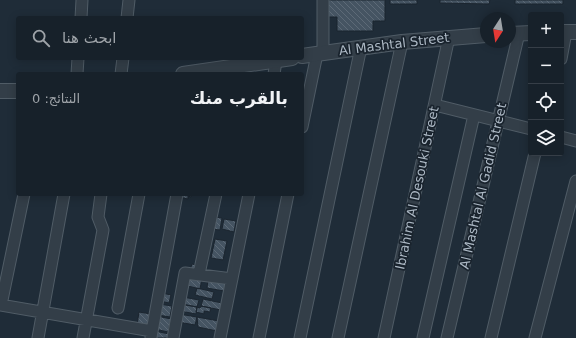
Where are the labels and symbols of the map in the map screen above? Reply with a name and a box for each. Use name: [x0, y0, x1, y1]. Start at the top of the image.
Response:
north arrow: [480, 12, 516, 48]
street label: Al Mashtal Street: [338, 30, 450, 58]
street label: Al Mashtal Al Gadid Street: [457, 101, 509, 271]
street label: Ibrahim Al Desouki Street: [392, 105, 442, 271]

